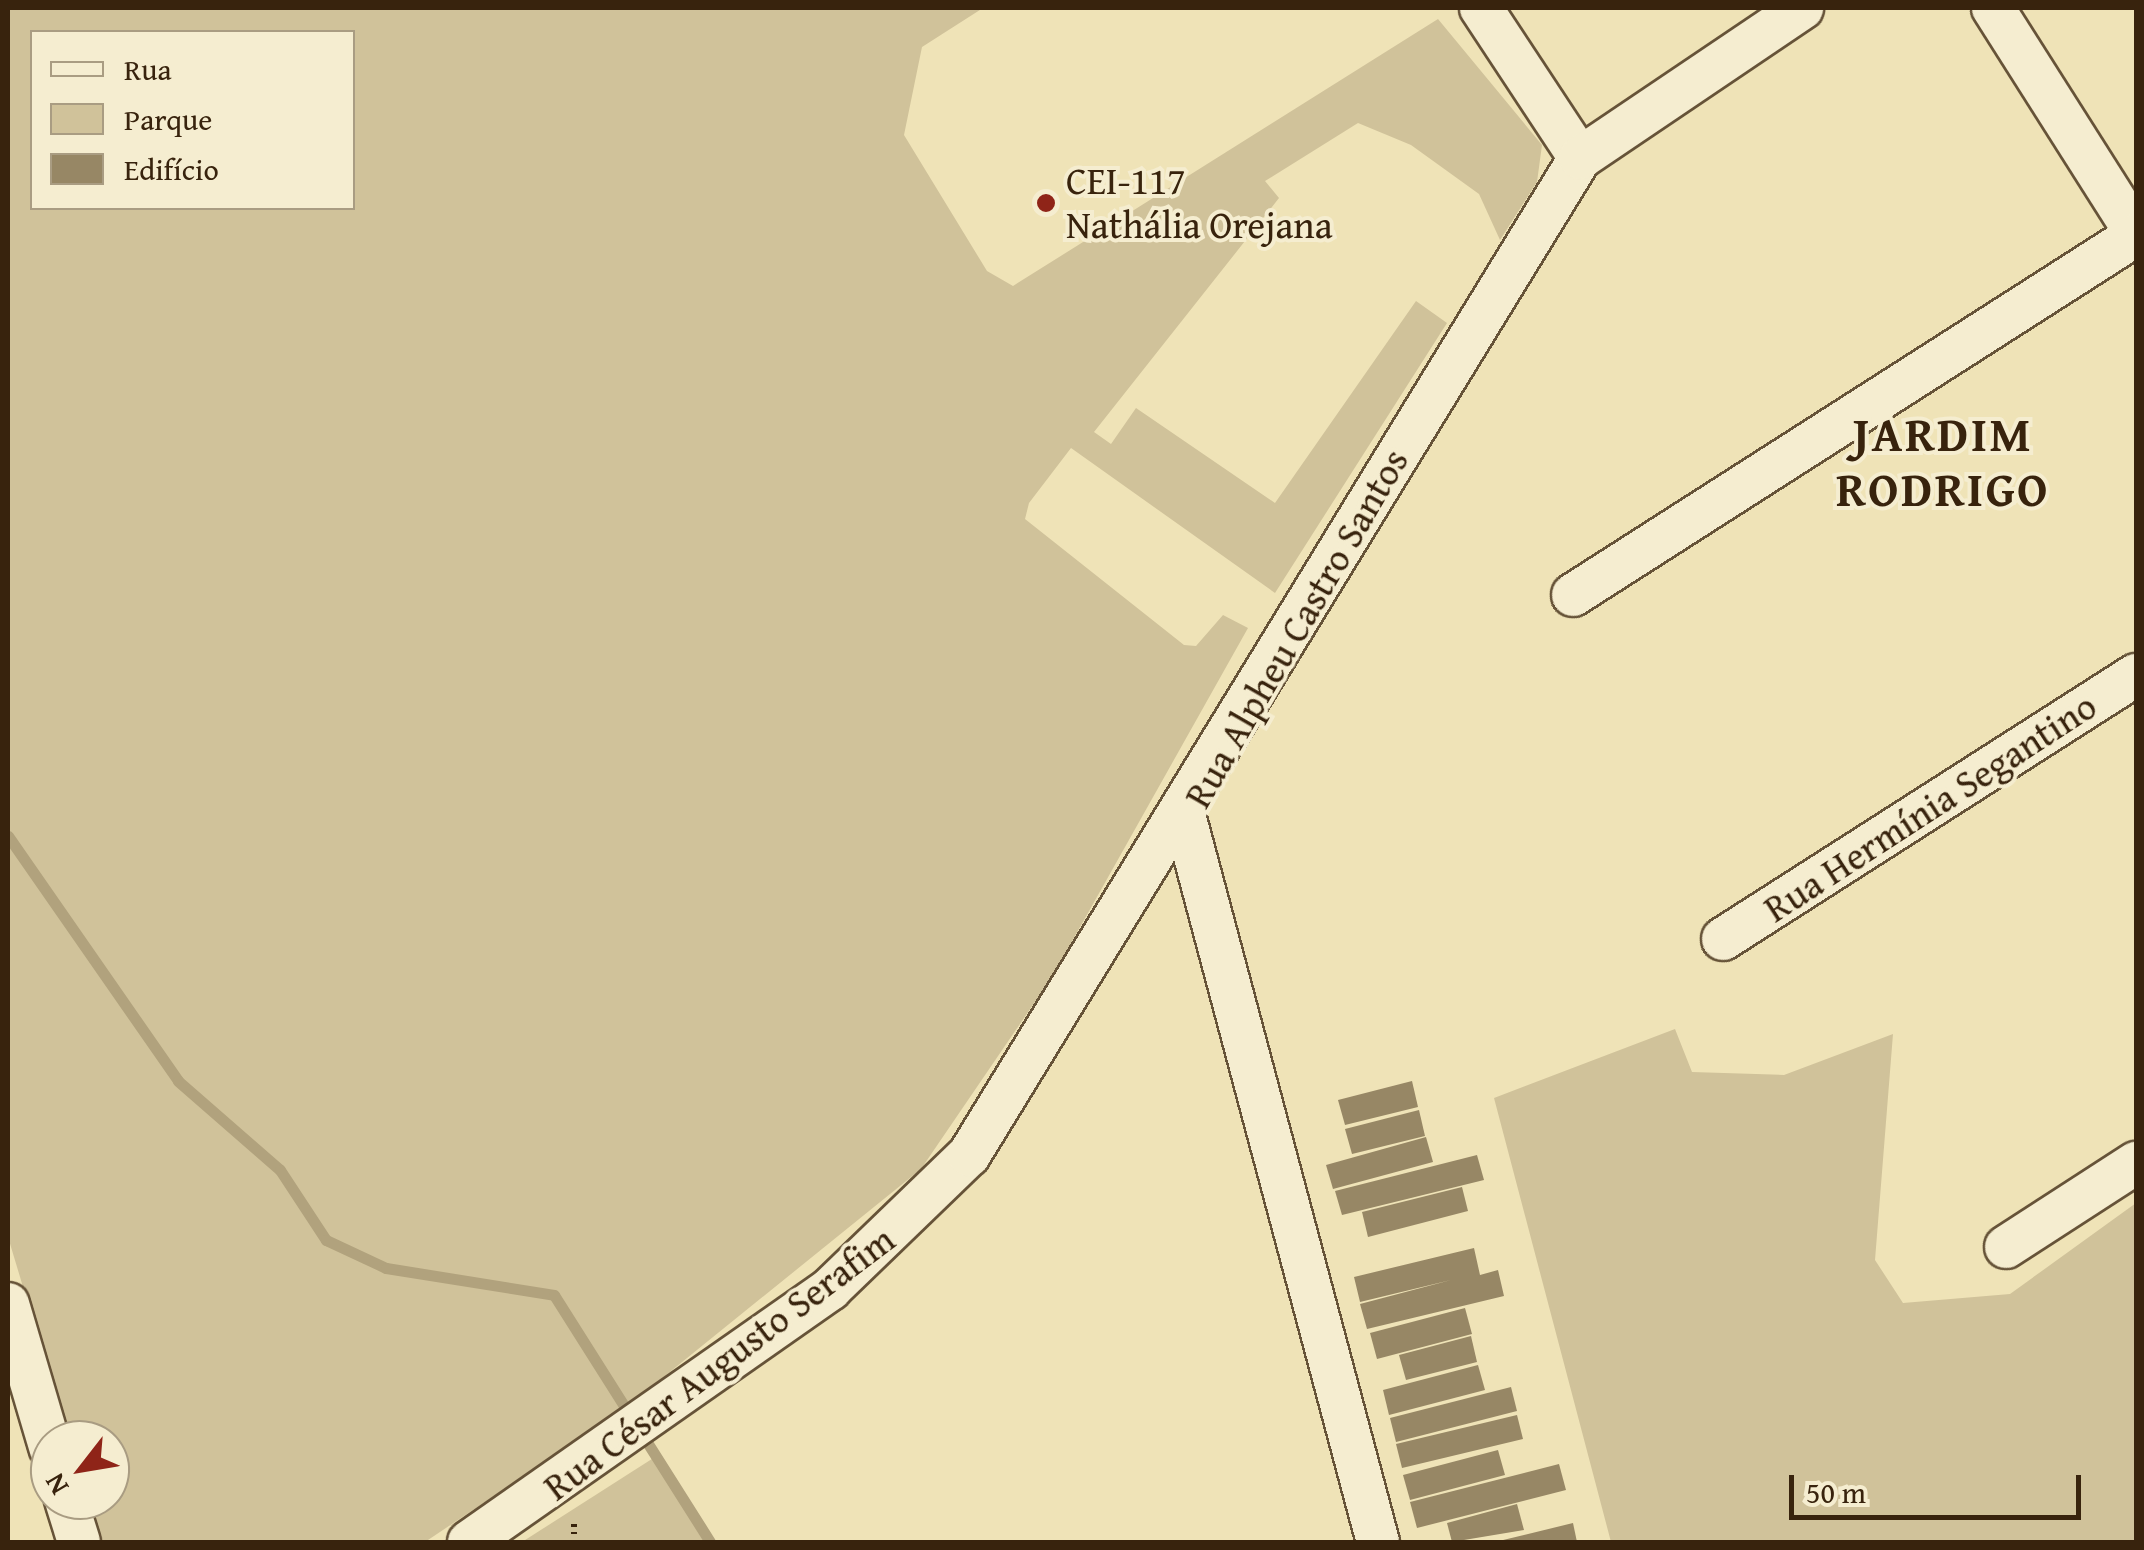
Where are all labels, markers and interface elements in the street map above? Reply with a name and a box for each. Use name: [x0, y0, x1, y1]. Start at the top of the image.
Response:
legend: [30, 30, 355, 210]
text: Rua: [124, 47, 172, 91]
text: Parque: [124, 97, 212, 141]
text: Edifício: [124, 147, 219, 191]
place label: CEI-117 Nathália Orejana: [1066, 158, 1333, 248]
marker: CEI-117 Nathália Orejana: [1035, 192, 1057, 214]
district label: JARDIM RODRIGO: [1836, 404, 2050, 517]
street label: Rua Alpheu Castro Santos: [1175, 440, 1417, 816]
street label: Rua Hermínia Segantino: [1755, 683, 2105, 931]
street label: Rua César Augusto Serafim: [535, 1216, 903, 1510]
north arrow: [30, 1420, 130, 1520]
scale bar: [1794, 1455, 2086, 1517]
text: N: [33, 1466, 78, 1503]
text: 50 m: [1806, 1470, 1866, 1514]

